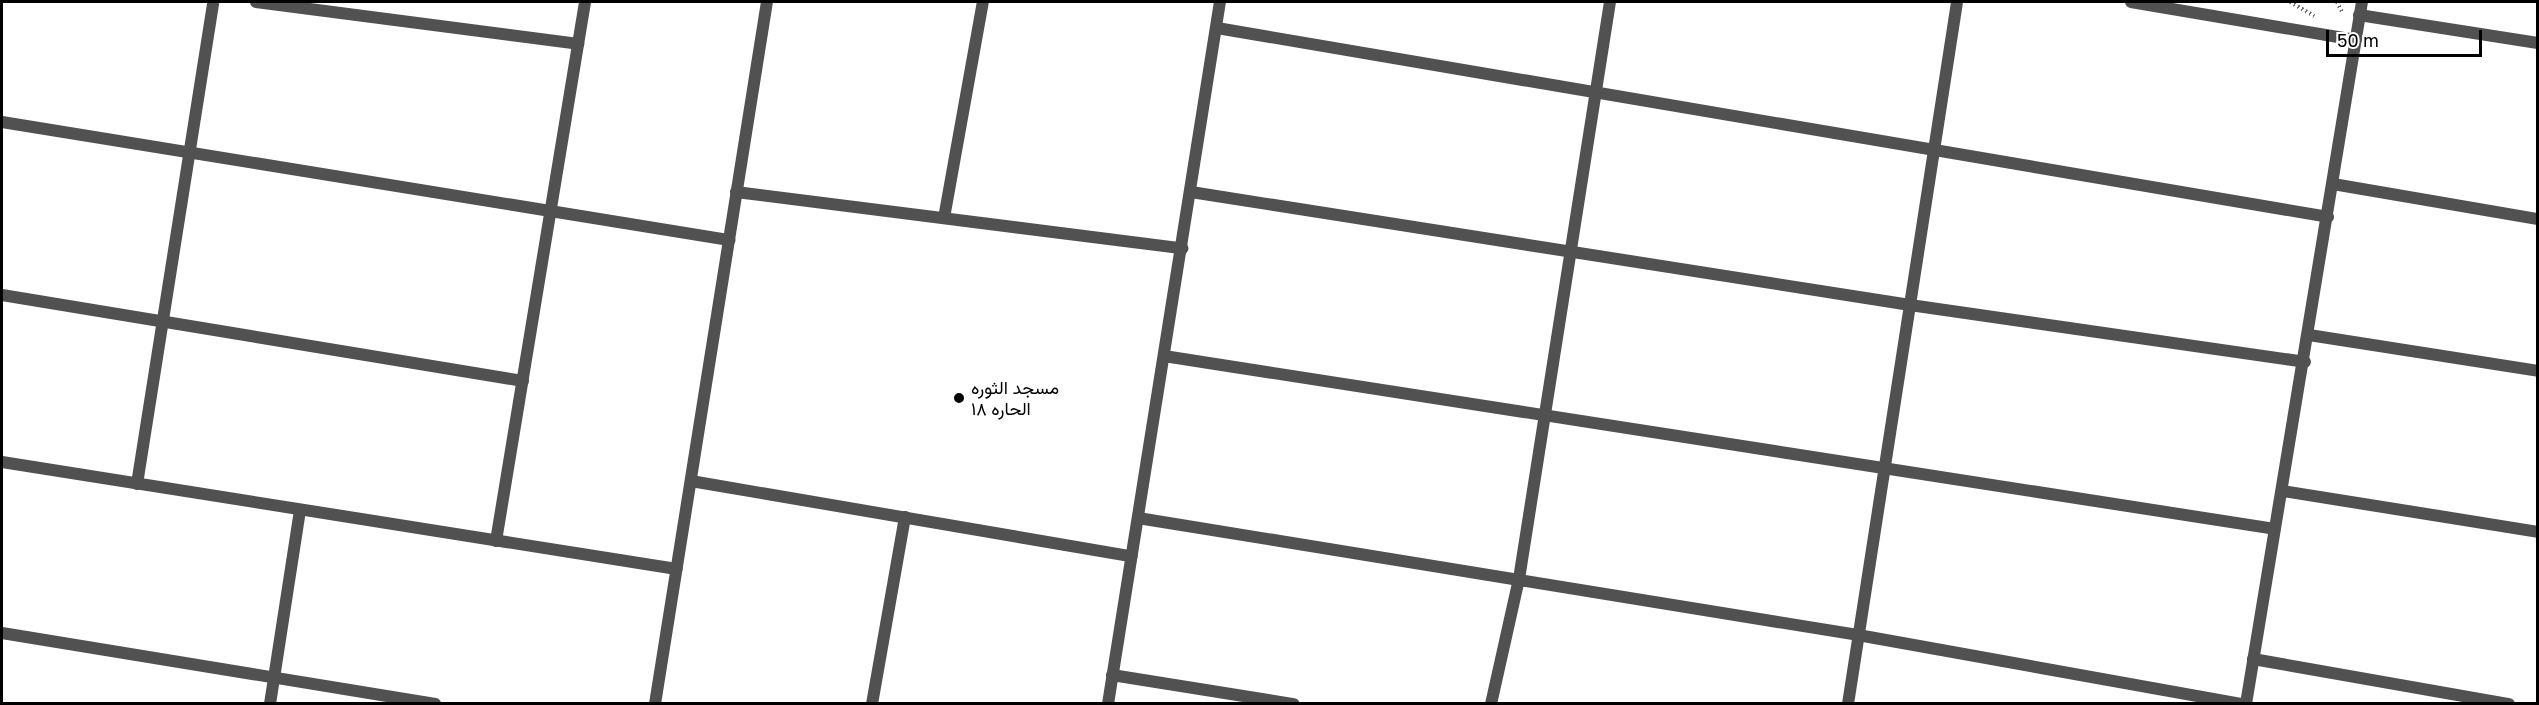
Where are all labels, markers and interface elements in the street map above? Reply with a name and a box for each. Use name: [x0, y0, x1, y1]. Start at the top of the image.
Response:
scale bar: [2329, 18, 2485, 56]
text: 50 m: [2337, 29, 2379, 51]
place label: مسجد الثوره الحاره ١٨: [971, 377, 1059, 420]
marker: مسجد الثوره الحاره ١٨: [952, 391, 966, 405]

